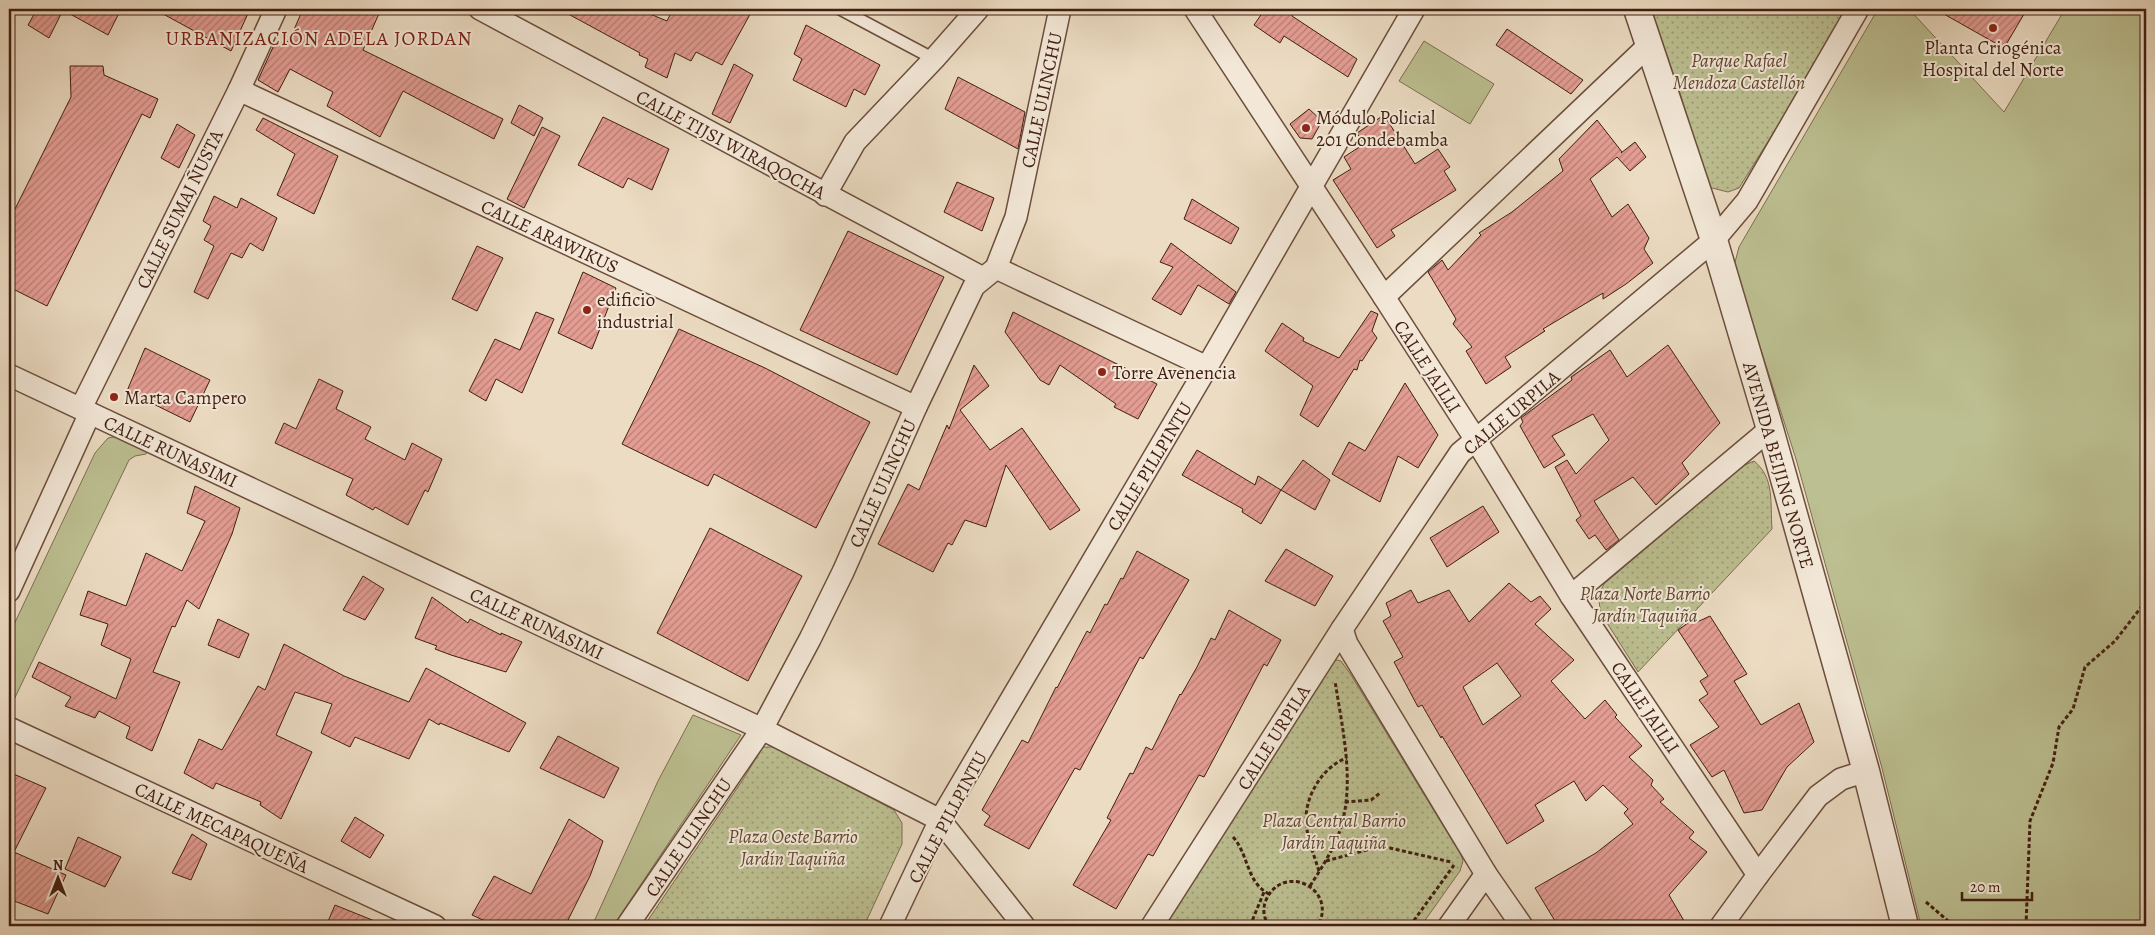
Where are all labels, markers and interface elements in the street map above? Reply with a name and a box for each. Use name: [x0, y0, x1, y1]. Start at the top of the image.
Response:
marker: Planta Criogénica Hospital del Norte: [1987, 22, 1999, 34]
district label: URBANIZACIÓN ADELA JORDAN: [165, 25, 473, 52]
street label: CALLE ULINCHU: [1015, 30, 1069, 171]
place label: Planta Criogénica Hospital del Norte: [1922, 35, 2064, 83]
park label: Parque Rafael Mendoza Castellón: [1673, 48, 1805, 96]
street label: CALLE TIJSI WIRAQOCHA: [631, 84, 831, 206]
place label: Módulo Policial 201 Condebamba: [1316, 105, 1448, 153]
marker: Módulo Policial 201 Condebamba: [1300, 122, 1312, 134]
street label: CALLE SUMAJ ÑUSTA: [130, 125, 230, 293]
street label: CALLE ARAWIKUS: [477, 194, 623, 280]
place label: edificio industrial: [597, 287, 674, 335]
marker: edificio industrial: [581, 304, 593, 316]
street label: CALLE JAILLI: [1387, 315, 1467, 418]
street label: AVENIDA BEIJING NORTE: [1736, 358, 1820, 572]
place label: Torre Avenencia: [1112, 360, 1236, 386]
street label: CALLE URPILA: [1457, 364, 1566, 461]
marker: Torre Avenencia: [1096, 366, 1108, 378]
place label: Marta Campero: [124, 385, 247, 411]
marker: Marta Campero: [108, 391, 120, 403]
street label: CALLE PILLPINTU: [1101, 397, 1199, 536]
street label: CALLE RUNASIMI: [99, 409, 242, 494]
street label: CALLE ULINCHU: [843, 415, 923, 552]
street label: CALLE RUNASIMI: [465, 581, 608, 666]
park label: Plaza Norte Barrio Jardín Taquiña: [1580, 581, 1711, 629]
street label: CALLE JAILLI: [1605, 656, 1686, 759]
street label: CALLE URPILA: [1231, 679, 1317, 795]
street label: CALLE PILLPINTU: [902, 747, 994, 888]
street label: CALLE ULINCHU: [639, 773, 738, 902]
street label: CALLE MECAPAQUEÑA: [130, 776, 314, 880]
park label: Plaza Central Barrio Jardín Taquiña: [1262, 808, 1406, 856]
park label: Plaza Oeste Barrio Jardín Taquiña: [728, 824, 858, 872]
north arrow: [32, 852, 82, 902]
text: N: [53, 856, 63, 875]
scale bar: [1962, 870, 2032, 902]
text: 20 m: [1970, 877, 2001, 897]

